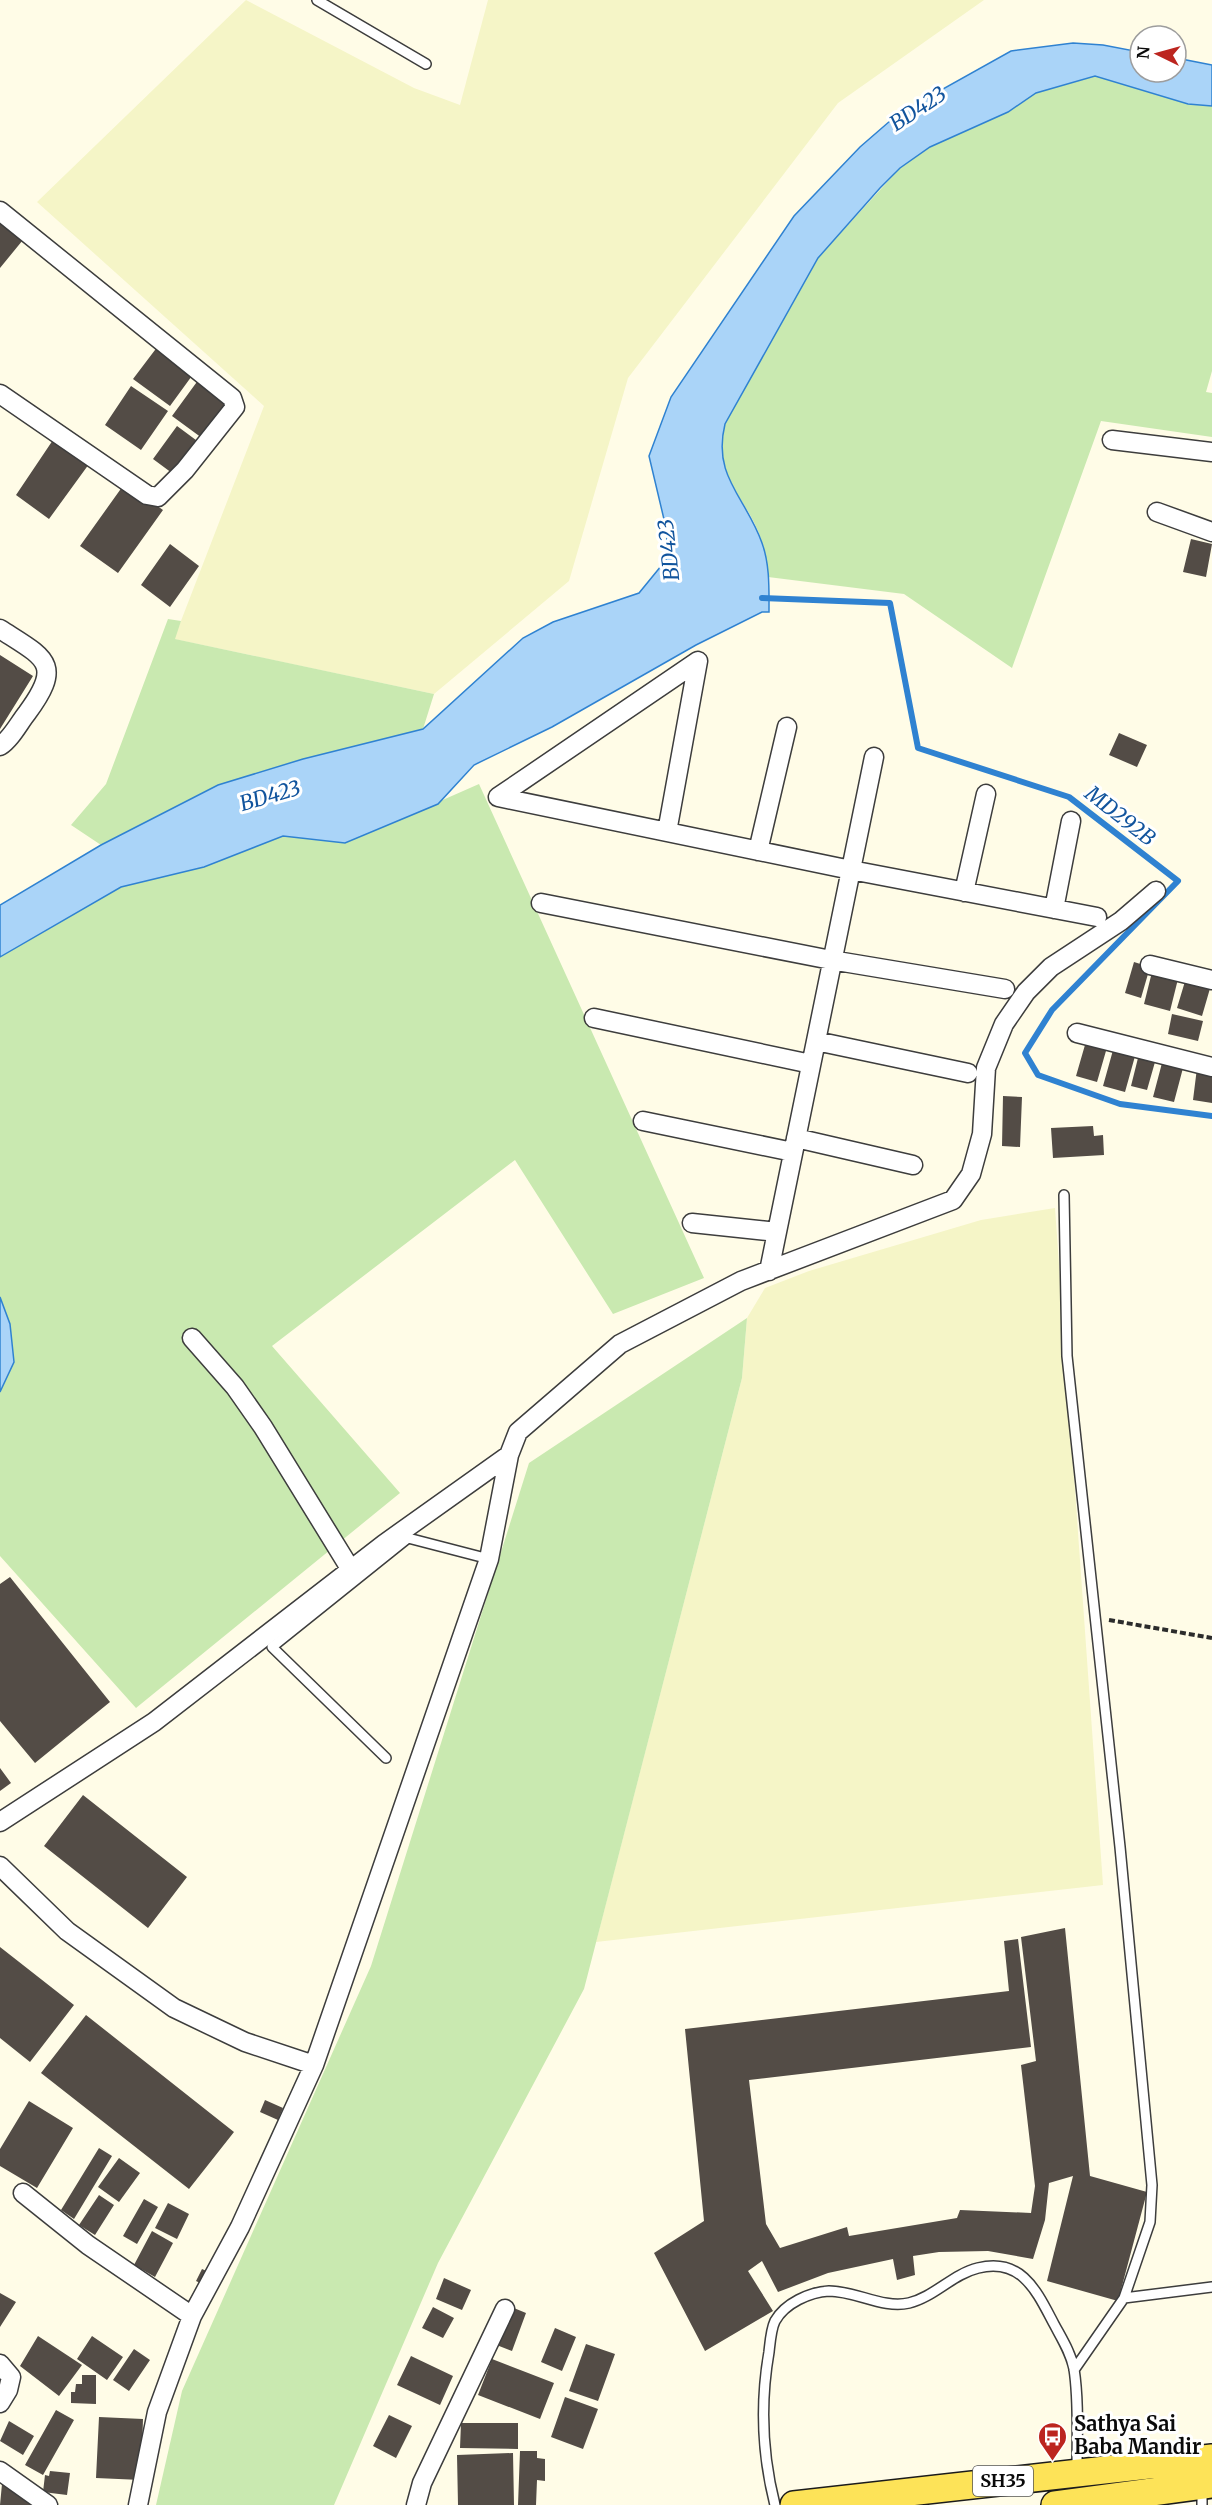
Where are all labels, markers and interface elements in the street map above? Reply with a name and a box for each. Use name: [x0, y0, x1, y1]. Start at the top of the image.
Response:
north arrow: [1128, 24, 1188, 84]
text: N: [1133, 45, 1154, 60]
water label: BD423: [884, 80, 951, 137]
water label: BD423: [652, 518, 685, 582]
water label: BD423: [236, 774, 303, 817]
water label: MD292B: [1079, 779, 1161, 851]
place label: Sathya Sai Baba Mandir: [1074, 2411, 1201, 2459]
bus stop icon: Sathya Sai Baba Mandir: [1037, 2420, 1069, 2462]
road number: SH35: [973, 2466, 1033, 2496]

